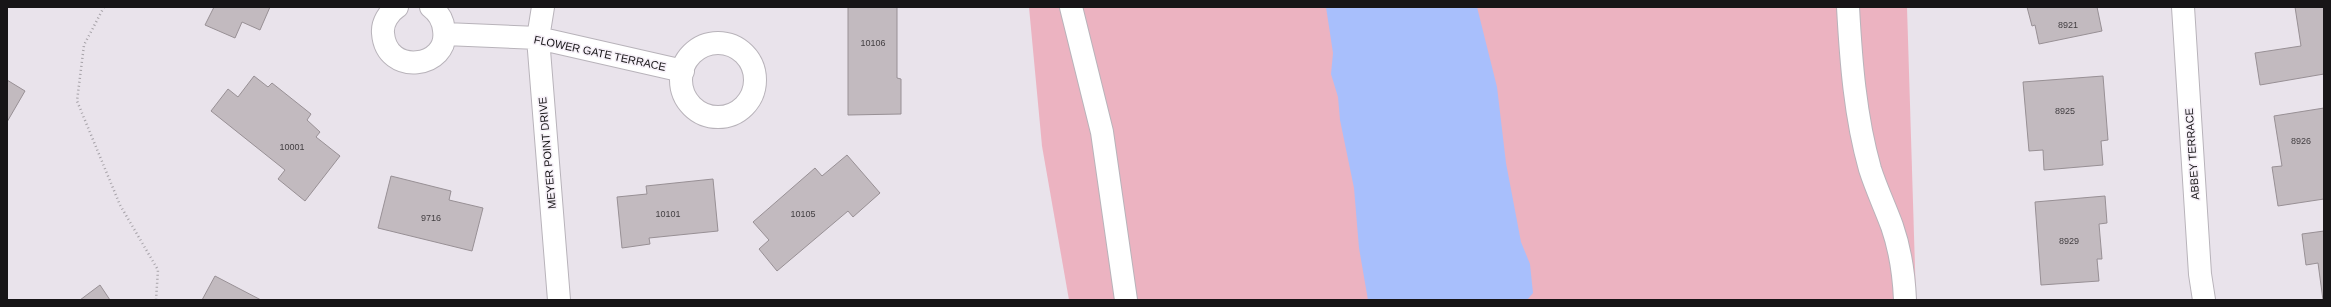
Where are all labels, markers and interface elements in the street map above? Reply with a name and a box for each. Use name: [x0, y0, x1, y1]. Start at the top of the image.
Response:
house number: 8921: [2058, 20, 2078, 30]
street label: FLOWER GATE TERRACE: [533, 33, 667, 73]
house number: 10106: [860, 38, 886, 48]
street label: MEYER POINT DRIVE: [536, 97, 558, 209]
house number: 8925: [2055, 106, 2075, 116]
street label: ABBEY TERRACE: [2183, 108, 2201, 200]
house number: 8926: [2291, 136, 2311, 146]
house number: 10001: [279, 142, 305, 152]
house number: 10101: [655, 209, 681, 219]
house number: 10105: [790, 209, 816, 219]
house number: 9716: [421, 213, 441, 223]
house number: 8929: [2059, 236, 2079, 246]

